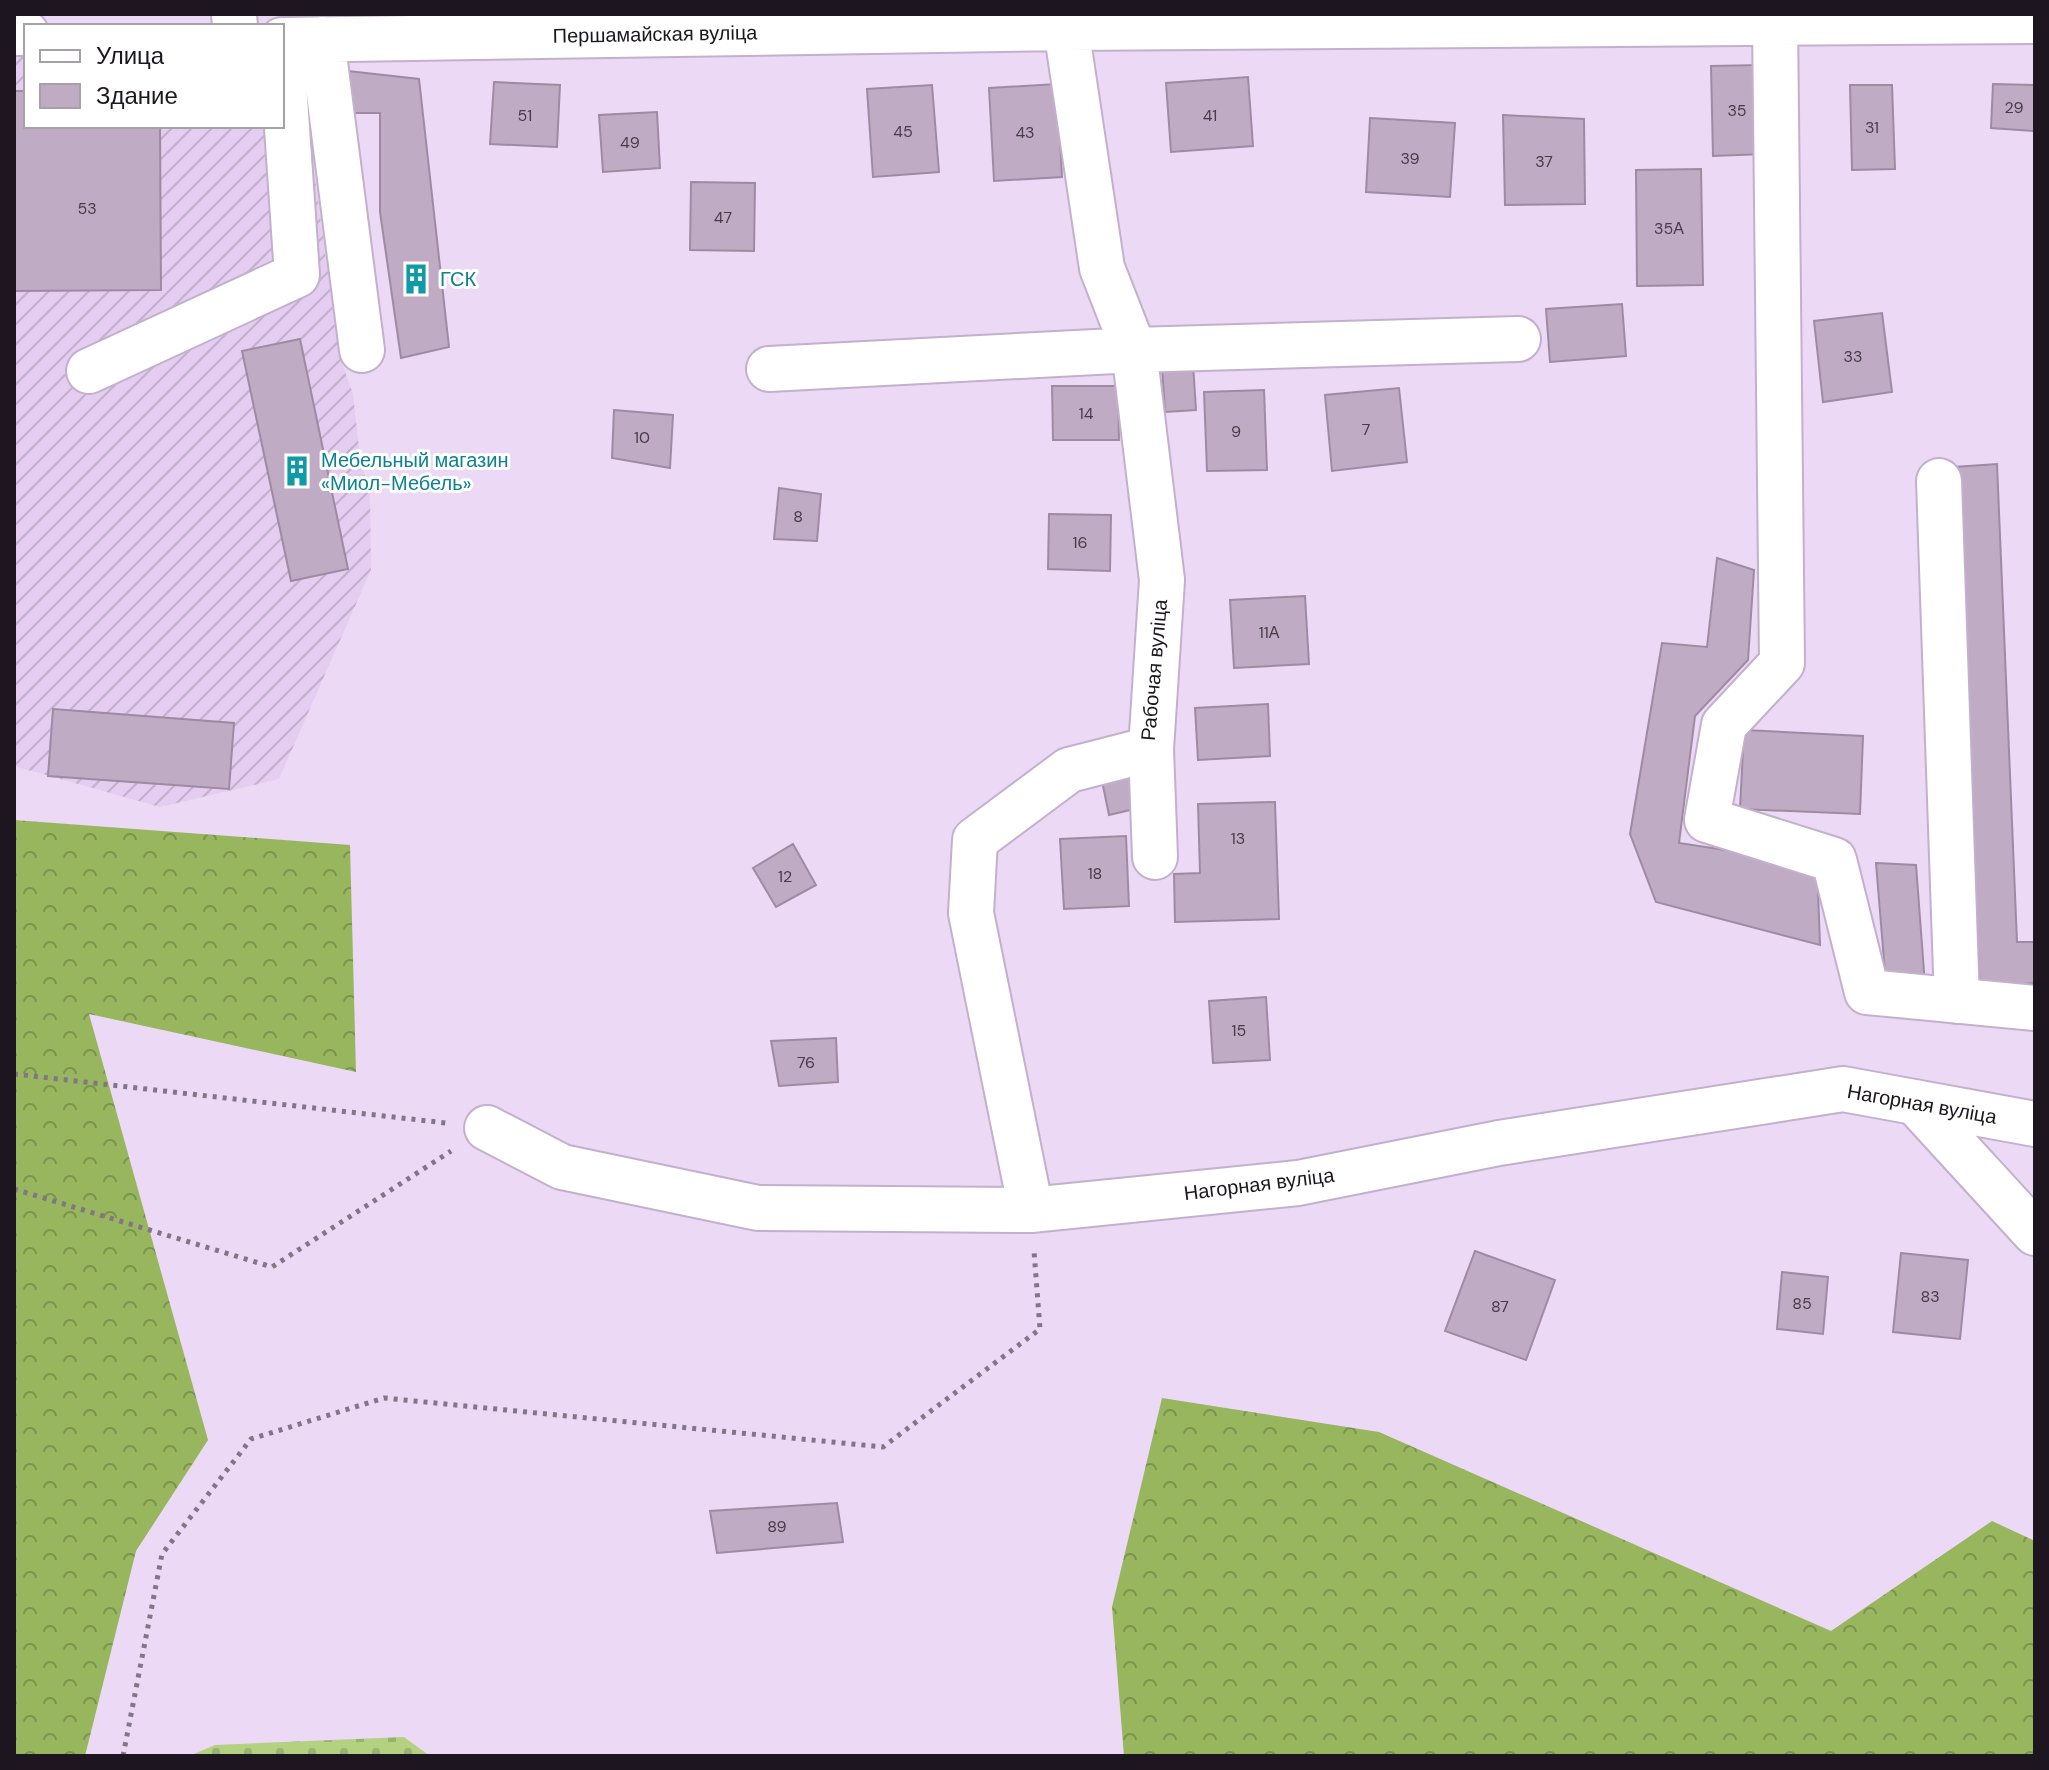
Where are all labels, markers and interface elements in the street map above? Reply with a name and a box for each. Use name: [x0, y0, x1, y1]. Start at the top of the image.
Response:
street label: Першамайская вуліца: [552, 19, 758, 49]
legend: [24, 24, 284, 128]
text: Улица: [96, 40, 165, 71]
text: Здание: [96, 80, 178, 111]
house number: 29: [2004, 97, 2024, 118]
house number: 35: [1727, 100, 1747, 121]
house number: 51: [518, 105, 532, 126]
house number: 41: [1203, 105, 1217, 126]
house number: 31: [1865, 117, 1879, 138]
house number: 45: [893, 121, 913, 142]
house number: 43: [1015, 122, 1035, 143]
house number: 49: [620, 132, 640, 153]
house number: 39: [1400, 148, 1420, 169]
house number: 37: [1535, 151, 1553, 172]
house number: 53: [77, 198, 97, 219]
house number: 47: [714, 207, 732, 228]
house number: 35А: [1654, 218, 1684, 239]
building icon: ГСК: [399, 262, 433, 296]
place label: ГСК: [440, 266, 476, 292]
house number: 33: [1844, 346, 1862, 367]
house number: 14: [1079, 403, 1094, 424]
house number: 7: [1362, 419, 1370, 440]
house number: 9: [1231, 421, 1241, 442]
house number: 10: [634, 427, 650, 448]
place label: Мебельный магазин «Миол-Мебель»: [321, 447, 509, 496]
building icon: Мебельный магазин «Миол-Мебель»: [280, 454, 314, 488]
house number: 8: [793, 506, 803, 527]
house number: 16: [1072, 532, 1088, 553]
street label: Рабочая вуліца: [1135, 597, 1173, 742]
house number: 11А: [1259, 622, 1280, 643]
house number: 13: [1231, 828, 1245, 849]
house number: 18: [1088, 863, 1102, 884]
house number: 12: [778, 866, 792, 887]
house number: 15: [1232, 1020, 1246, 1041]
house number: 76: [797, 1052, 815, 1073]
street label: Нагорная вуліца: [1845, 1078, 2000, 1130]
street label: Нагорная вуліца: [1182, 1162, 1337, 1206]
house number: 83: [1920, 1286, 1940, 1307]
house number: 85: [1792, 1293, 1812, 1314]
house number: 87: [1491, 1296, 1509, 1317]
house number: 89: [767, 1516, 787, 1537]

